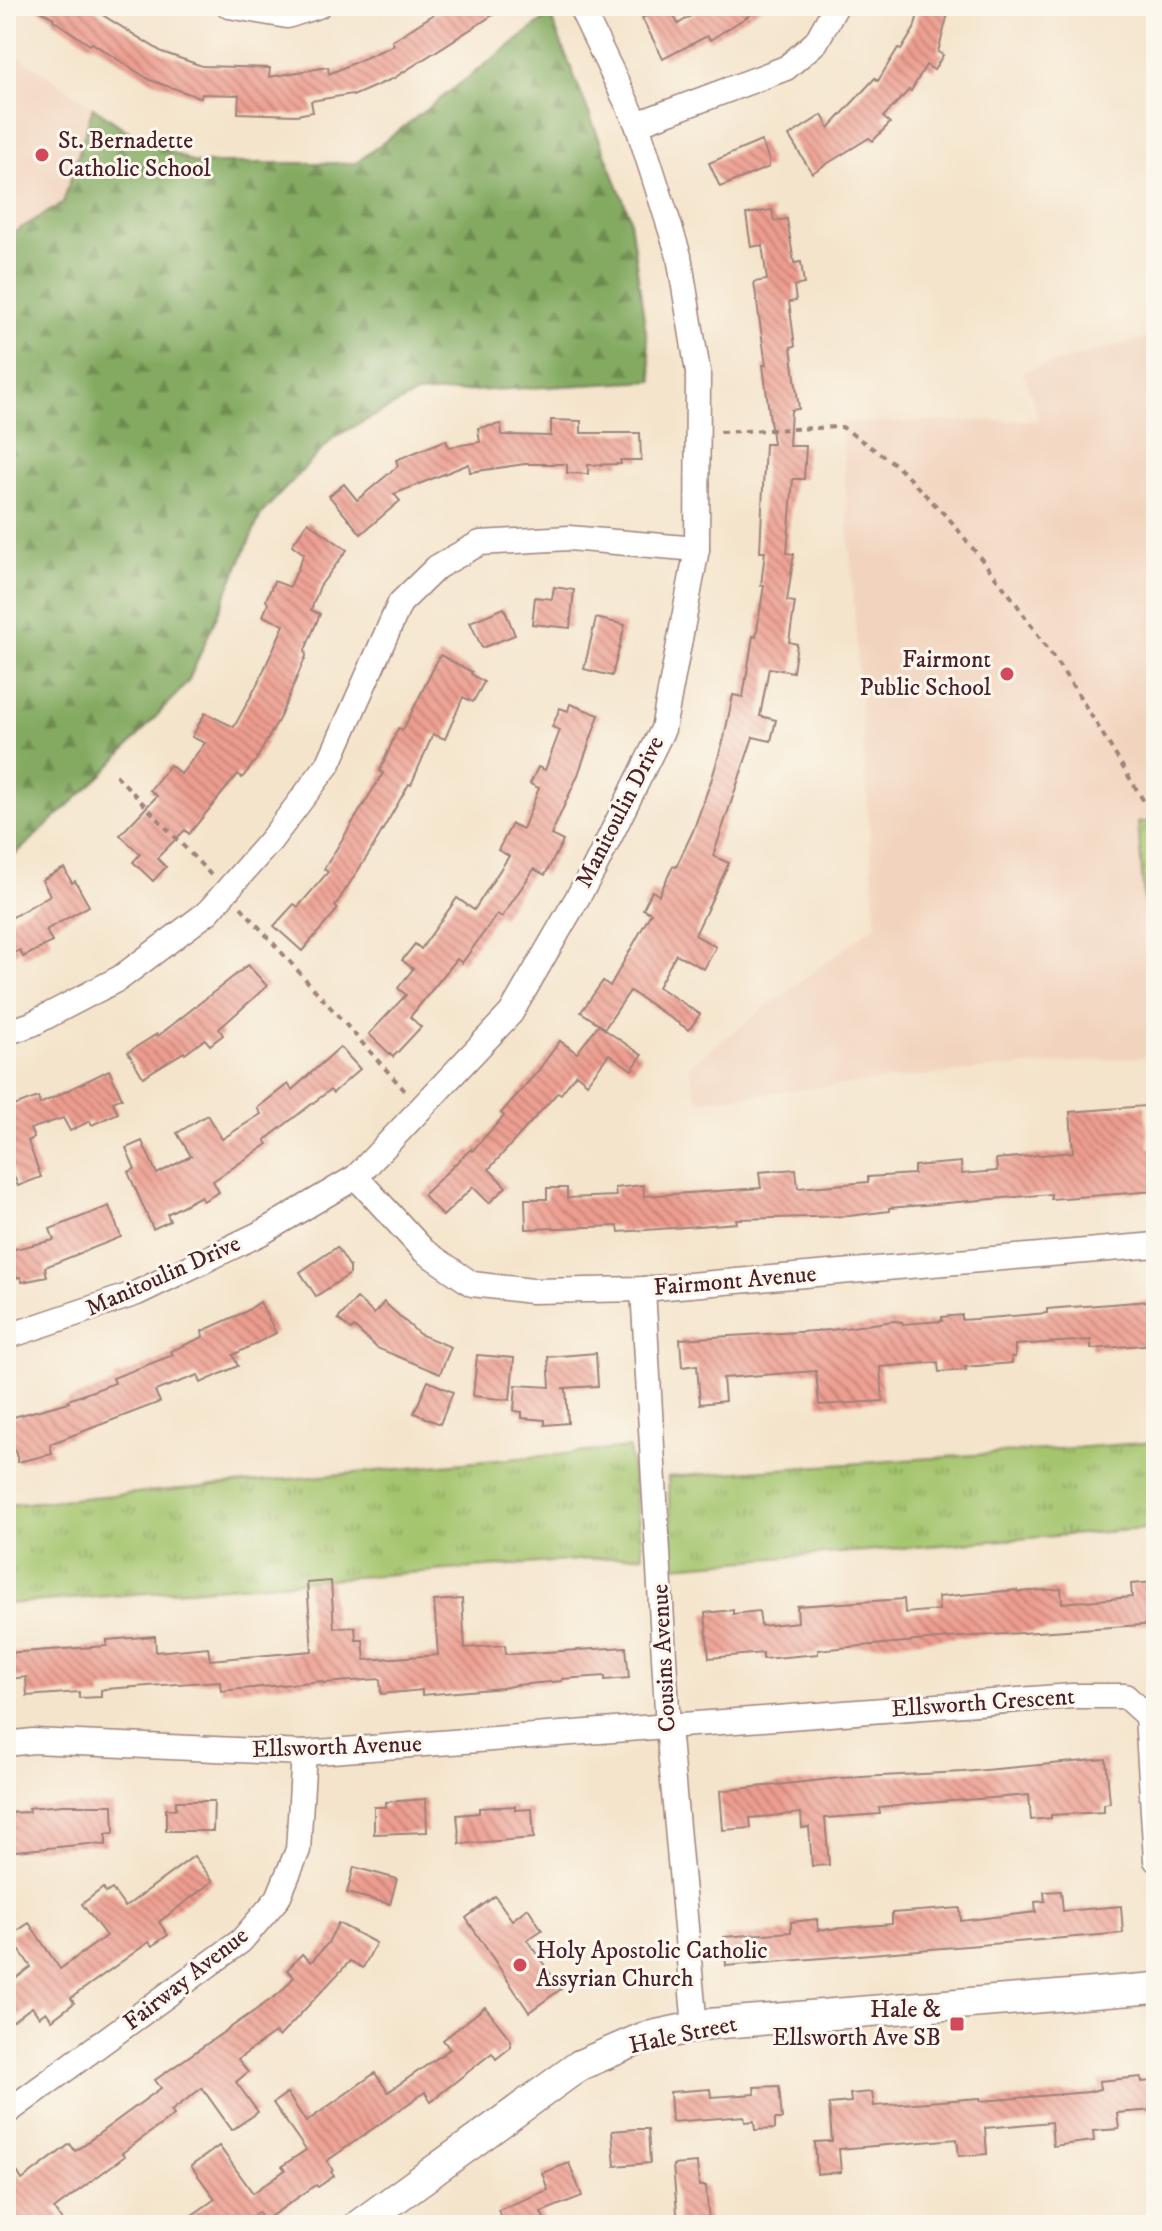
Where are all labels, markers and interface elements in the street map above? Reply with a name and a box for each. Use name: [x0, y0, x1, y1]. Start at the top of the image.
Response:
place label: St. Bernadette Catholic School: [58, 126, 211, 184]
marker: St. Bernadette Catholic School: [33, 146, 51, 164]
place label: Fairmont Public School: [860, 645, 992, 703]
marker: Fairmont Public School: [998, 665, 1016, 683]
street label: Manitoulin Drive: [569, 731, 671, 893]
street label: Manitoulin Drive: [81, 1228, 245, 1324]
street label: Fairmont Avenue: [652, 1259, 818, 1303]
street label: Cousins Avenue: [645, 1583, 683, 1733]
street label: Ellsworth Crescent: [890, 1682, 1076, 1724]
street label: Ellsworth Avenue: [252, 1729, 422, 1765]
street label: Fairway Avenue: [117, 1921, 255, 2037]
place label: Holy Apostolic Catholic Assyrian Church: [536, 1936, 768, 1994]
marker: Holy Apostolic Catholic Assyrian Church: [511, 1956, 529, 1974]
place label: Hale & Ellsworth Ave SB: [772, 1995, 941, 2053]
street label: Hale Street: [626, 2009, 740, 2061]
marker: Hale & Ellsworth Ave SB: [948, 2015, 966, 2033]

